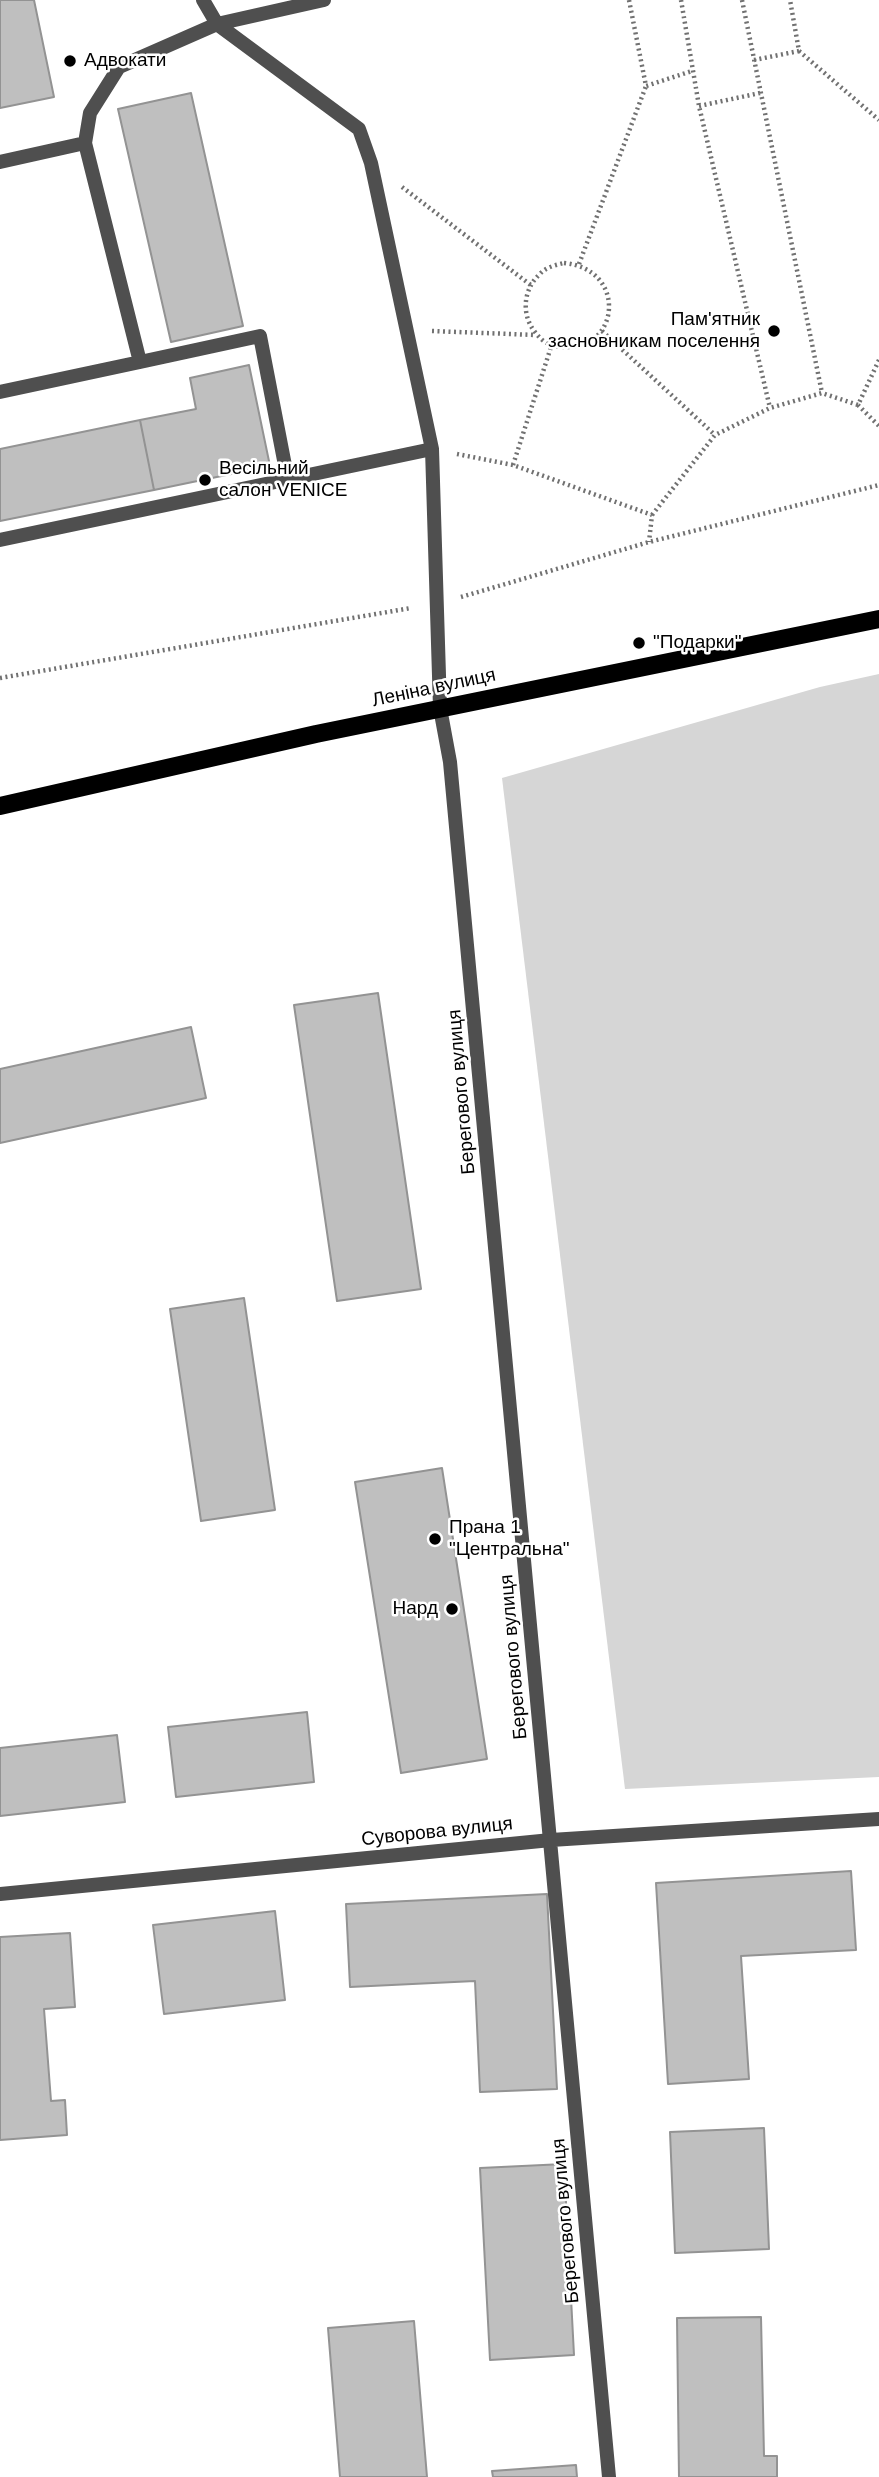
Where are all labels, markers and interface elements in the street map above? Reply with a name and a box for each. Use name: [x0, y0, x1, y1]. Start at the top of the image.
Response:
place label: Адвокати: [84, 50, 166, 72]
marker: Адвокати: [62, 53, 78, 69]
place label: Пам'ятник засновникам поселення: [548, 309, 760, 353]
marker: Пам'ятник засновникам поселення: [766, 323, 782, 339]
place label: Весільний салон VENICE: [219, 458, 347, 502]
marker: Весільний салон VENICE: [197, 472, 213, 488]
place label: "Подарки": [653, 632, 741, 654]
marker: "Подарки": [631, 635, 647, 651]
street label: Леніна вулиця: [370, 664, 498, 712]
street label: Берегового вулиця: [443, 1008, 481, 1176]
place label: Прана 1 "Центральна": [449, 1517, 569, 1561]
marker: Прана 1 "Центральна": [427, 1531, 443, 1547]
street label: Берегового вулиця: [495, 1573, 533, 1741]
place label: Нард: [392, 1598, 438, 1620]
marker: Нард: [444, 1601, 460, 1617]
street label: Суворова вулиця: [360, 1813, 514, 1851]
street label: Берегового вулиця: [547, 2137, 585, 2305]

